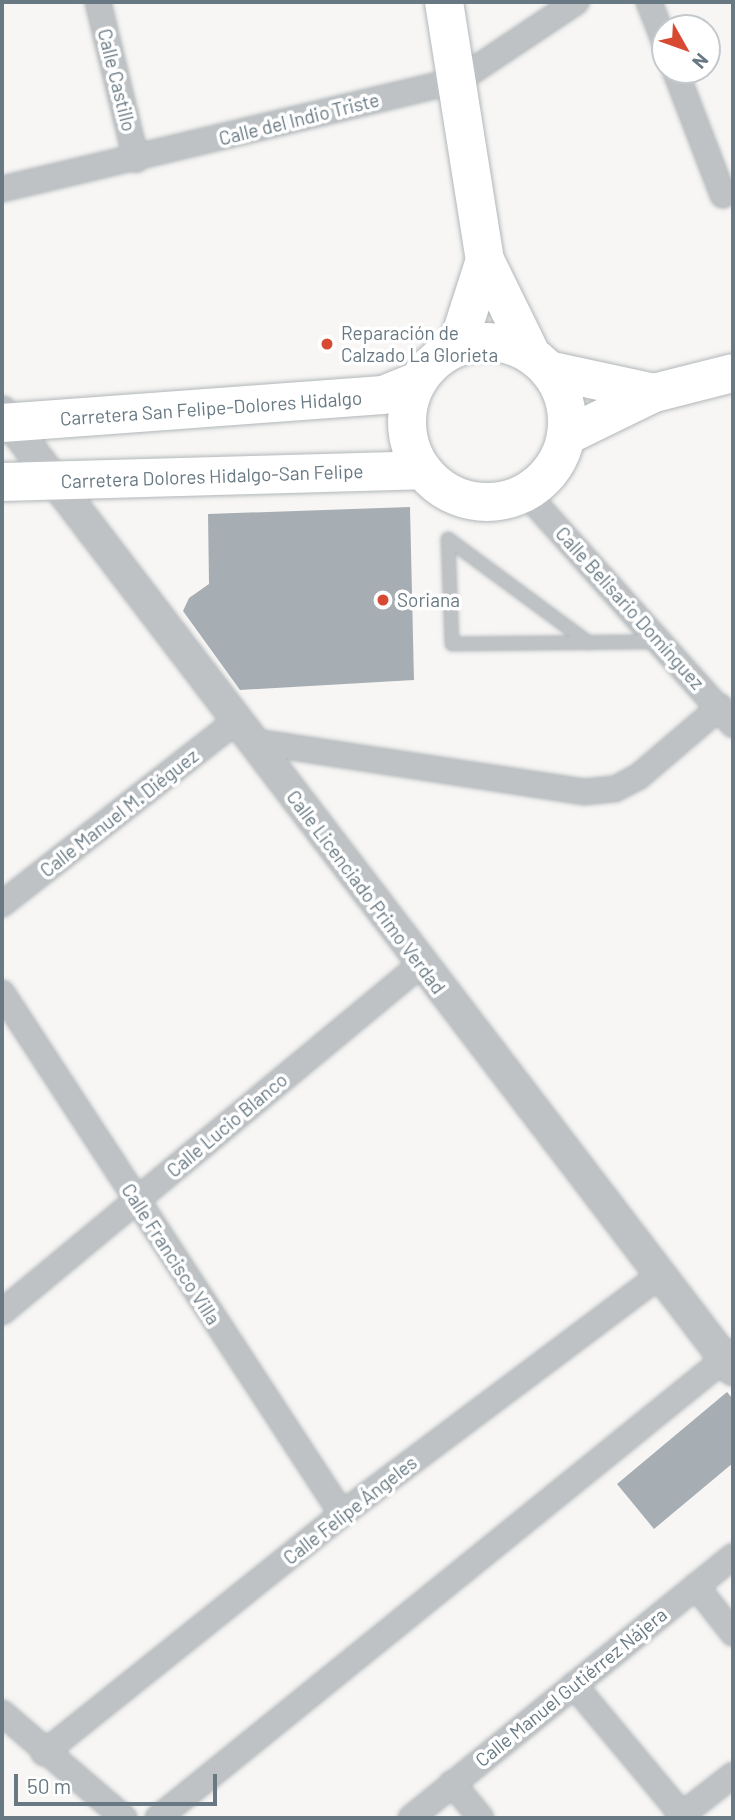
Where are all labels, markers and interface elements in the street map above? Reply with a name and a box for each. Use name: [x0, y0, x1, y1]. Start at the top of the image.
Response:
north arrow: [651, 14, 721, 84]
street label: Calle Castillo: [93, 26, 141, 134]
text: N: [688, 49, 714, 74]
street label: Calle del Indio Triste: [217, 88, 381, 150]
place label: Reparación de Calzado La Glorieta: [341, 322, 498, 366]
marker: Reparación de Calzado La Glorieta: [319, 336, 335, 352]
street label: Carretera San Felipe-Dolores Hidalgo: [59, 386, 363, 430]
street label: Carretera Dolores Hidalgo-San Felipe: [60, 459, 364, 493]
street label: Calle Belisario Domínguez: [551, 522, 709, 694]
place label: Soriana: [397, 589, 460, 611]
marker: Soriana: [375, 592, 391, 608]
street label: Calle Manuel M. Diéguez: [36, 744, 202, 882]
street label: Calle Licenciado Primo Verdad: [282, 786, 450, 998]
street label: Calle Lucio Blanco: [162, 1068, 292, 1182]
street label: Calle Francisco Villa: [117, 1179, 225, 1329]
street label: Calle Felipe Ángeles: [279, 1451, 421, 1569]
street label: Calle Manuel Gutiérrez Nájera: [471, 1603, 671, 1771]
scale bar: [18, 1760, 220, 1804]
text: 50 m: [27, 1773, 71, 1798]

